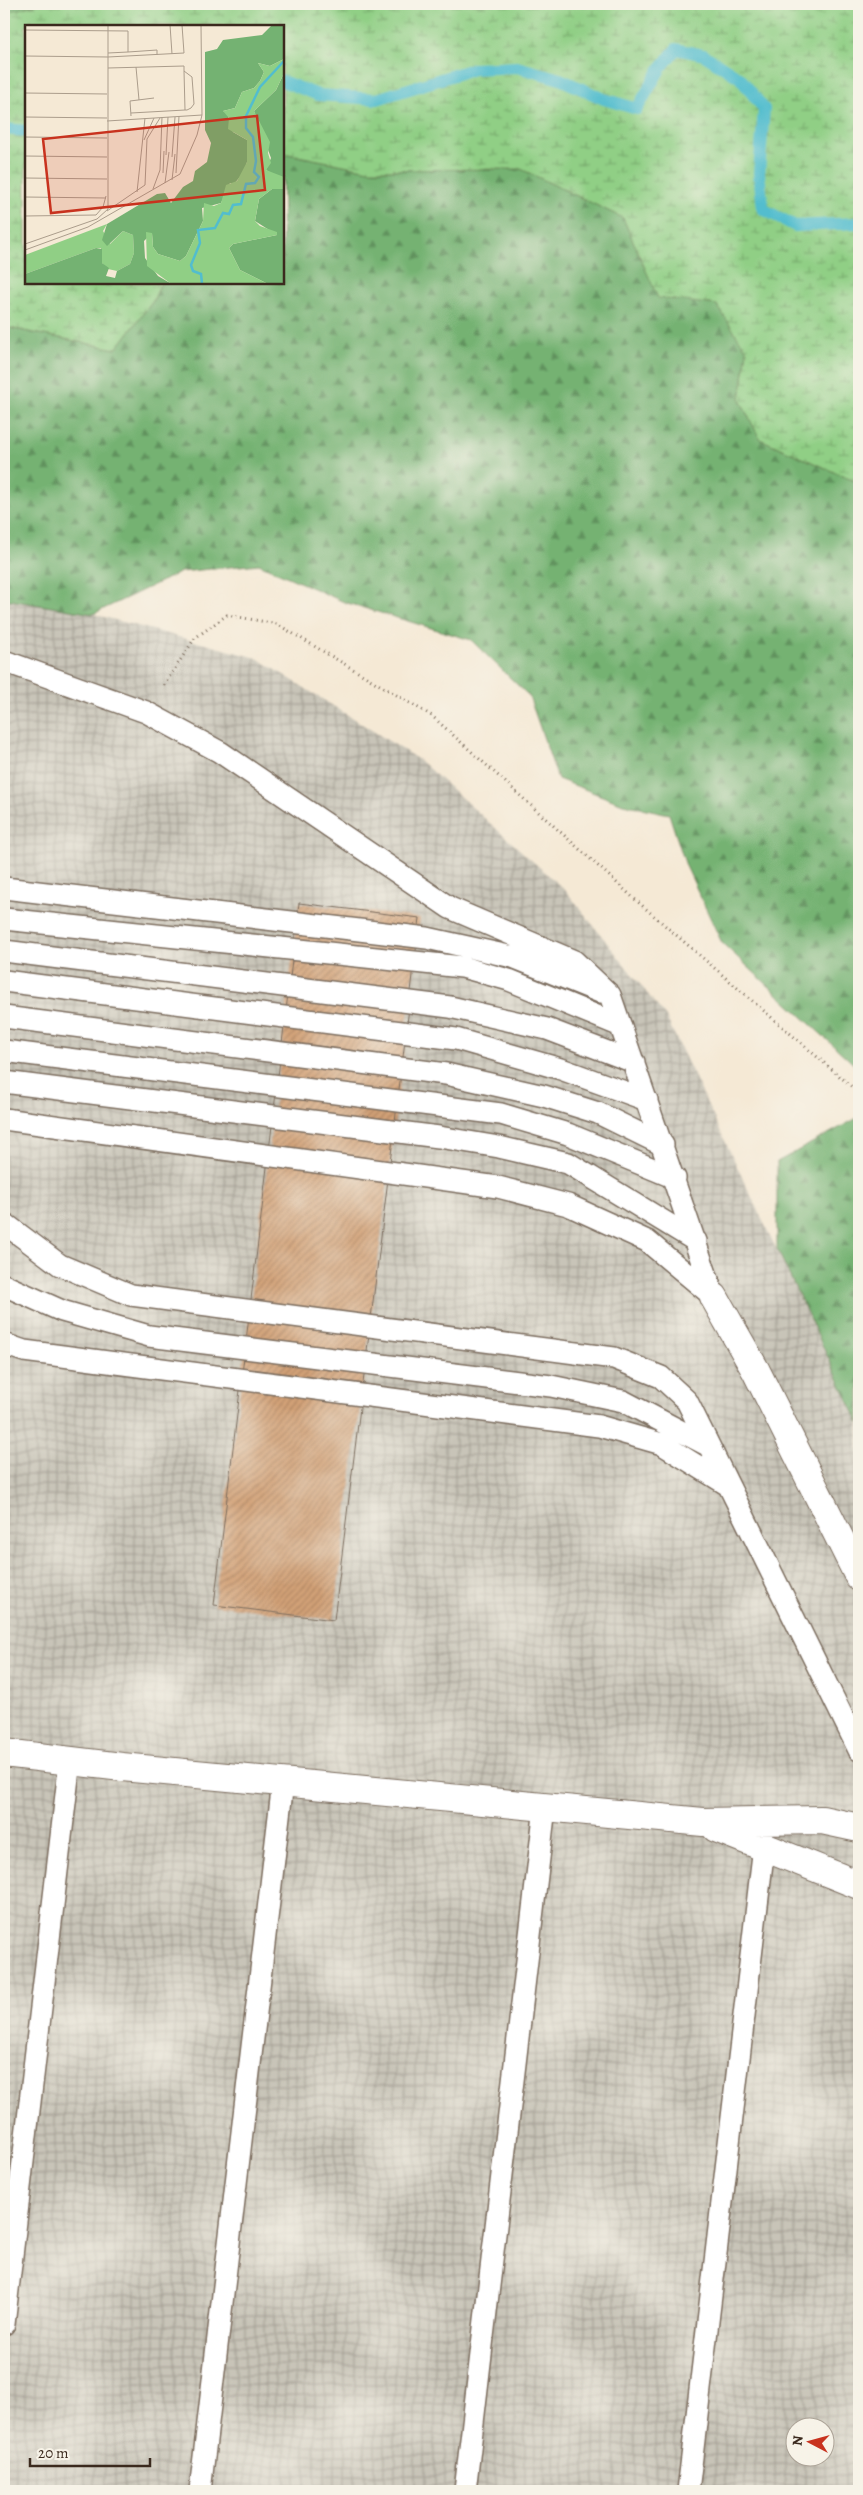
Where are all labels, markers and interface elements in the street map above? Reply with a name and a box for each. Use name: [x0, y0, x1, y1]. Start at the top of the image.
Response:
inset map: [25, 25, 284, 284]
north arrow: [786, 2418, 836, 2468]
scale bar: [30, 2435, 150, 2467]
text: N: [788, 2435, 808, 2447]
text: 20 m: [38, 2443, 69, 2463]

